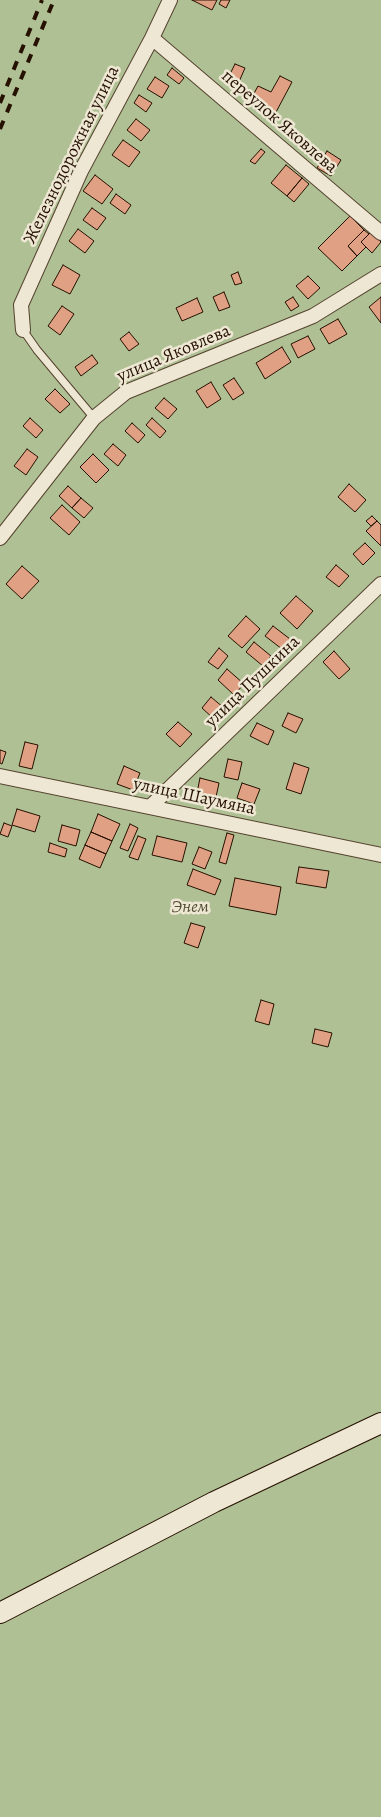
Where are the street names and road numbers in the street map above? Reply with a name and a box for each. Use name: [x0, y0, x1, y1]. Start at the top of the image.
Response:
street label: Железнодорожная улица: [19, 63, 125, 247]
street label: переулок Яковлева: [217, 66, 341, 178]
street label: улица Яковлева: [114, 320, 234, 388]
street label: улица Пушкина: [201, 631, 305, 733]
street label: улица Шаумяна: [131, 774, 257, 820]

